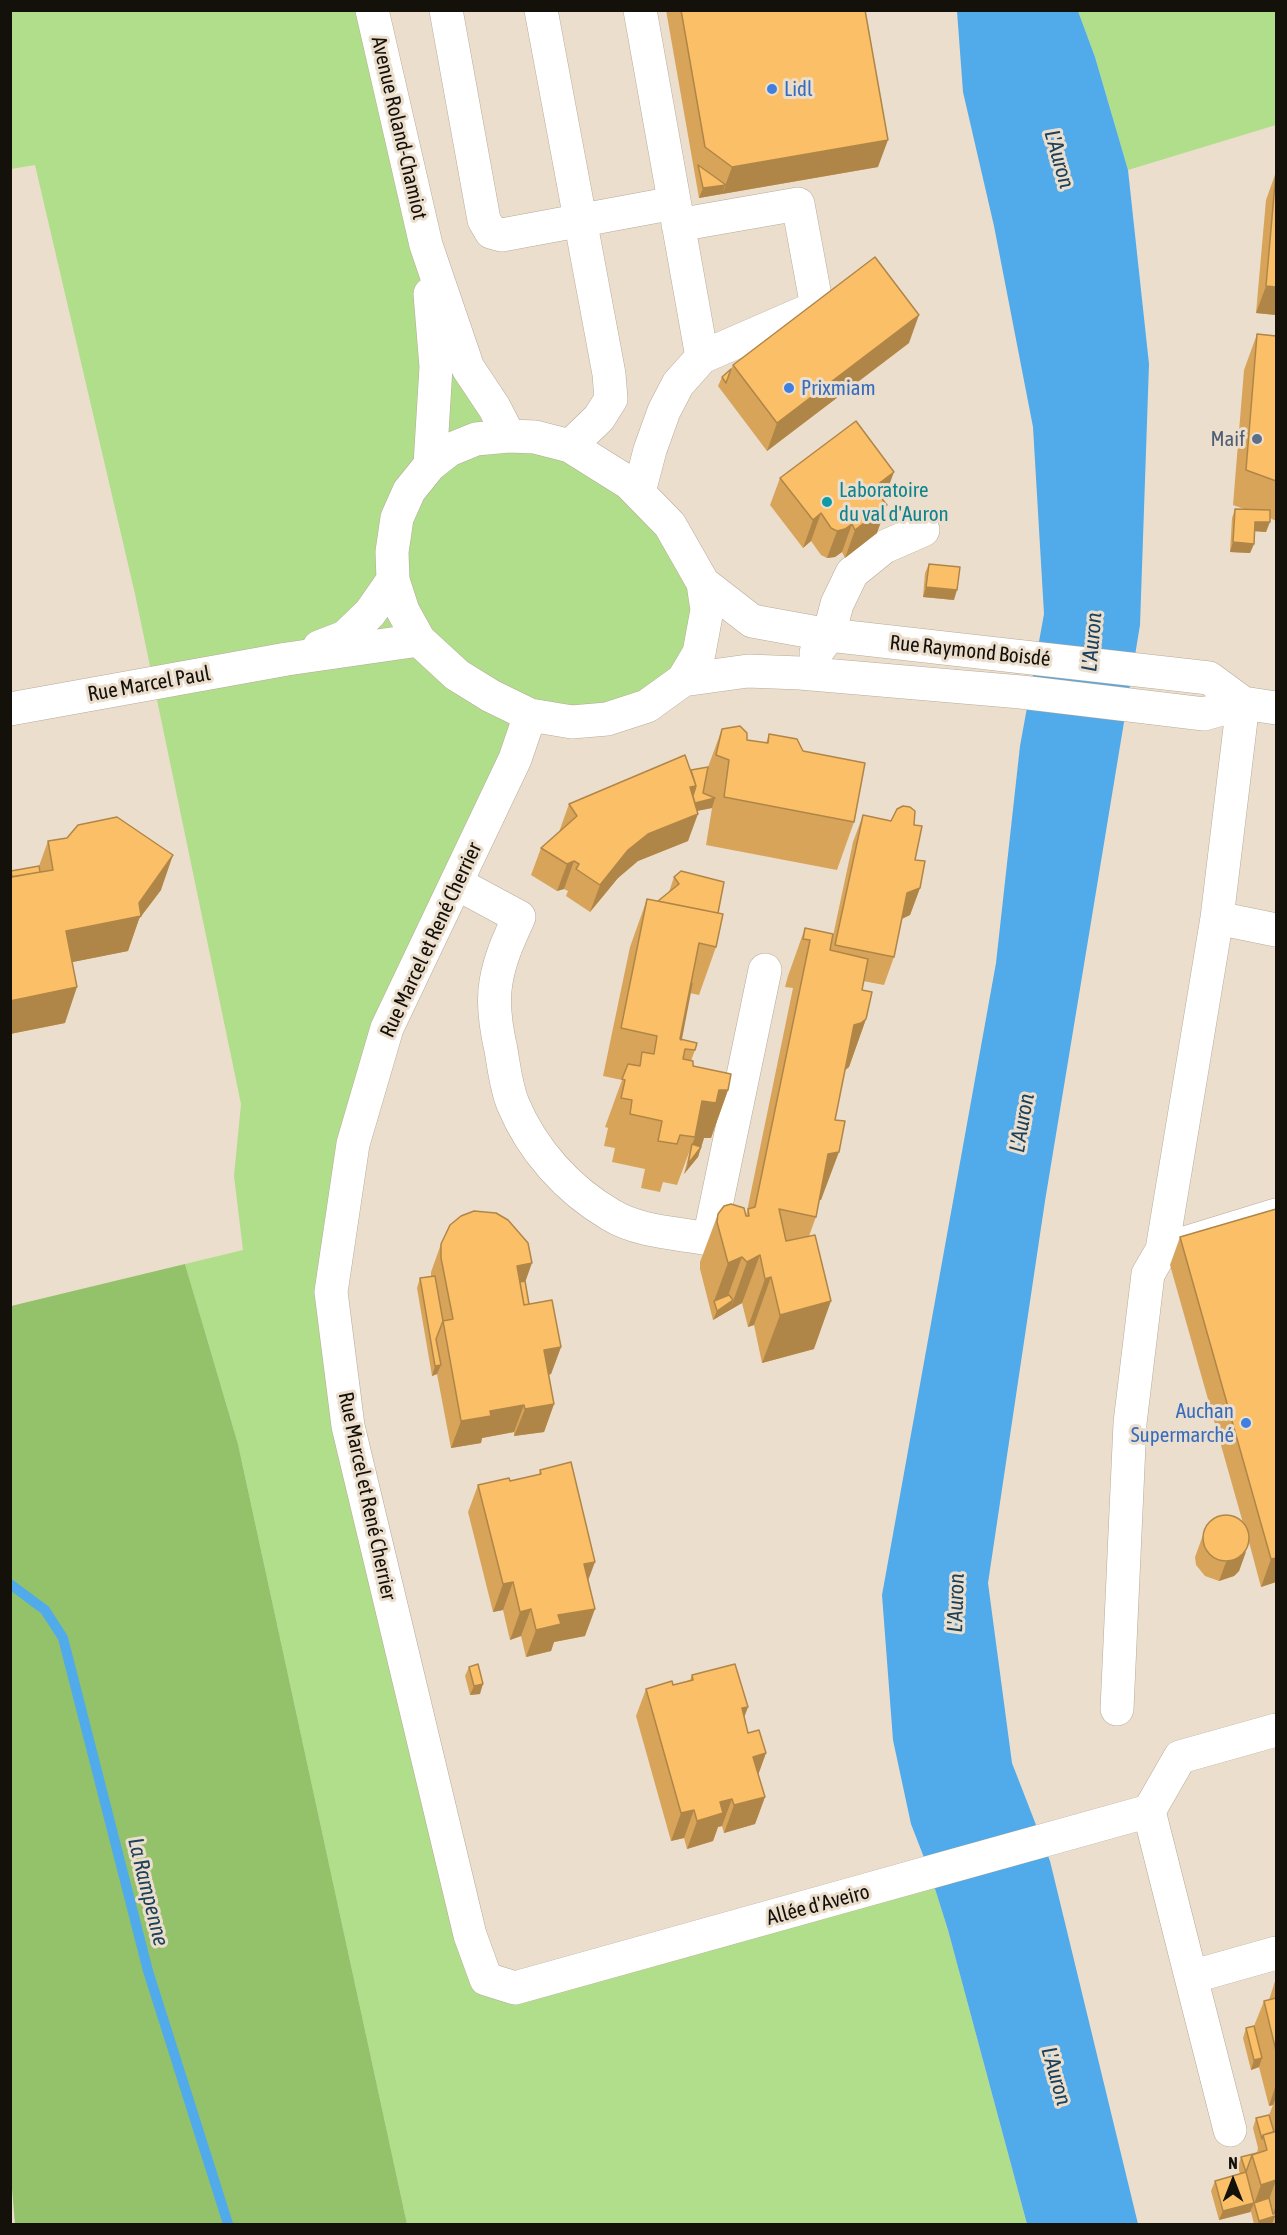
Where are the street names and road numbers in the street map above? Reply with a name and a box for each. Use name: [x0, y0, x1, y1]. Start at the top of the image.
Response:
street label: Avenue Roland-Chamiot: [366, 34, 432, 222]
street label: Rue Raymond Boisdé: [888, 630, 1052, 672]
street label: Rue Marcel Paul: [86, 661, 212, 707]
street label: Rue Marcel et René Cherrier: [375, 839, 487, 1041]
street label: Rue Marcel et René Cherrier: [333, 1390, 401, 1602]
street label: Allée d'Aveiro: [764, 1879, 872, 1931]

